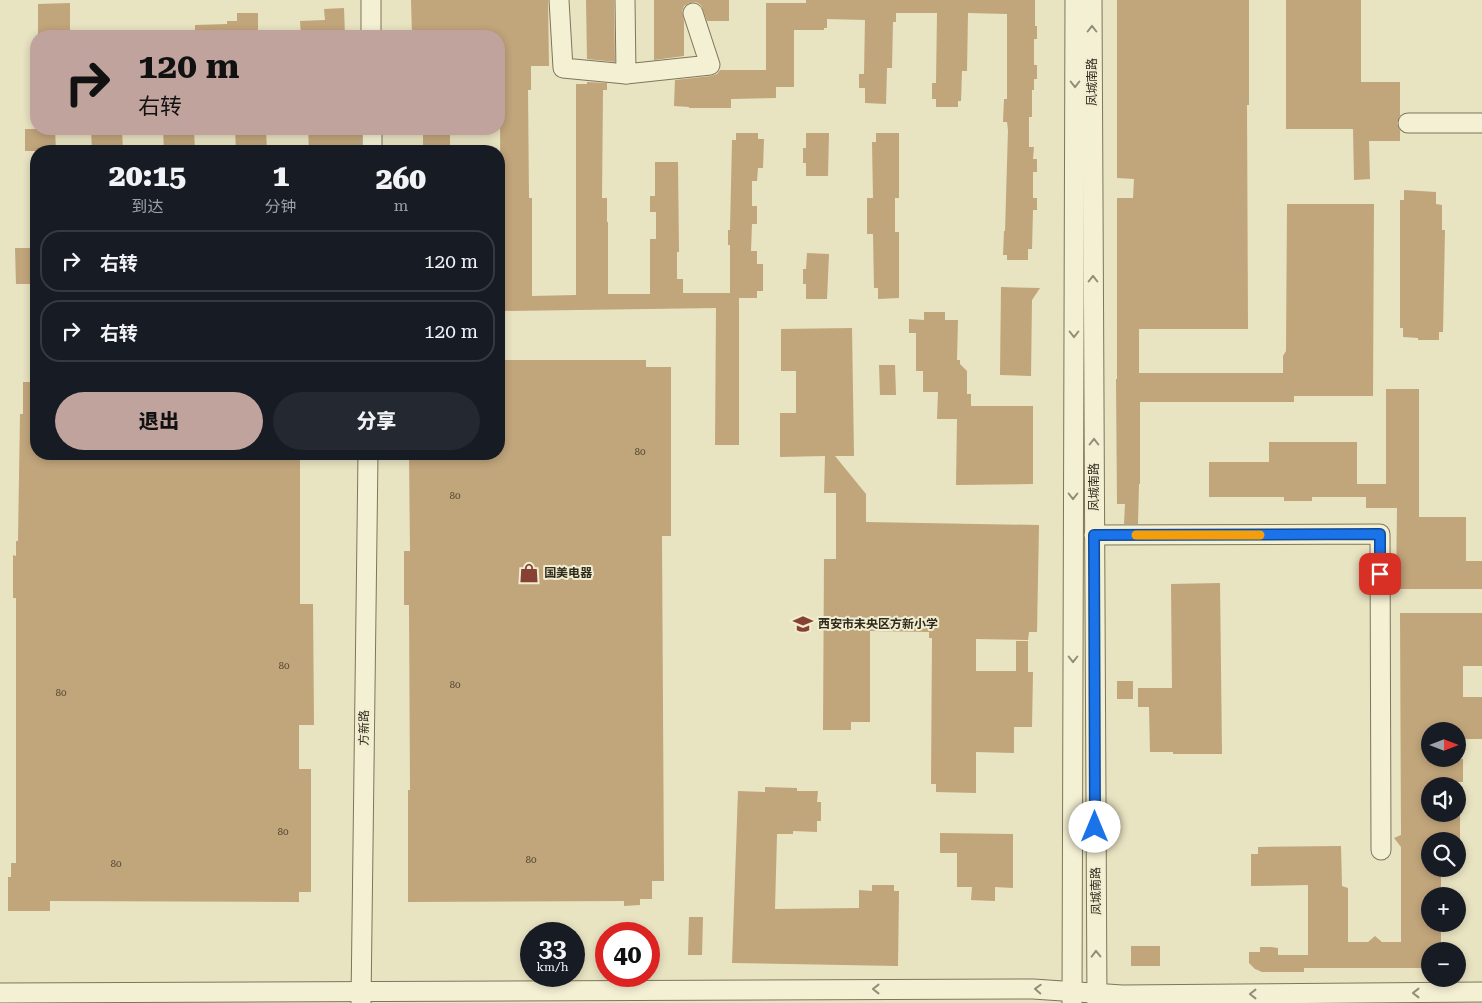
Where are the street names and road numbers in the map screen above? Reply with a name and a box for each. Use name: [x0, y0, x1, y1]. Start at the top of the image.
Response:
street label: 凤城南路: [1085, 58, 1099, 106]
street label: 凤城南路: [1087, 463, 1101, 511]
street label: 方新路: [357, 710, 371, 746]
street label: 凤城南路: [1089, 867, 1103, 915]

